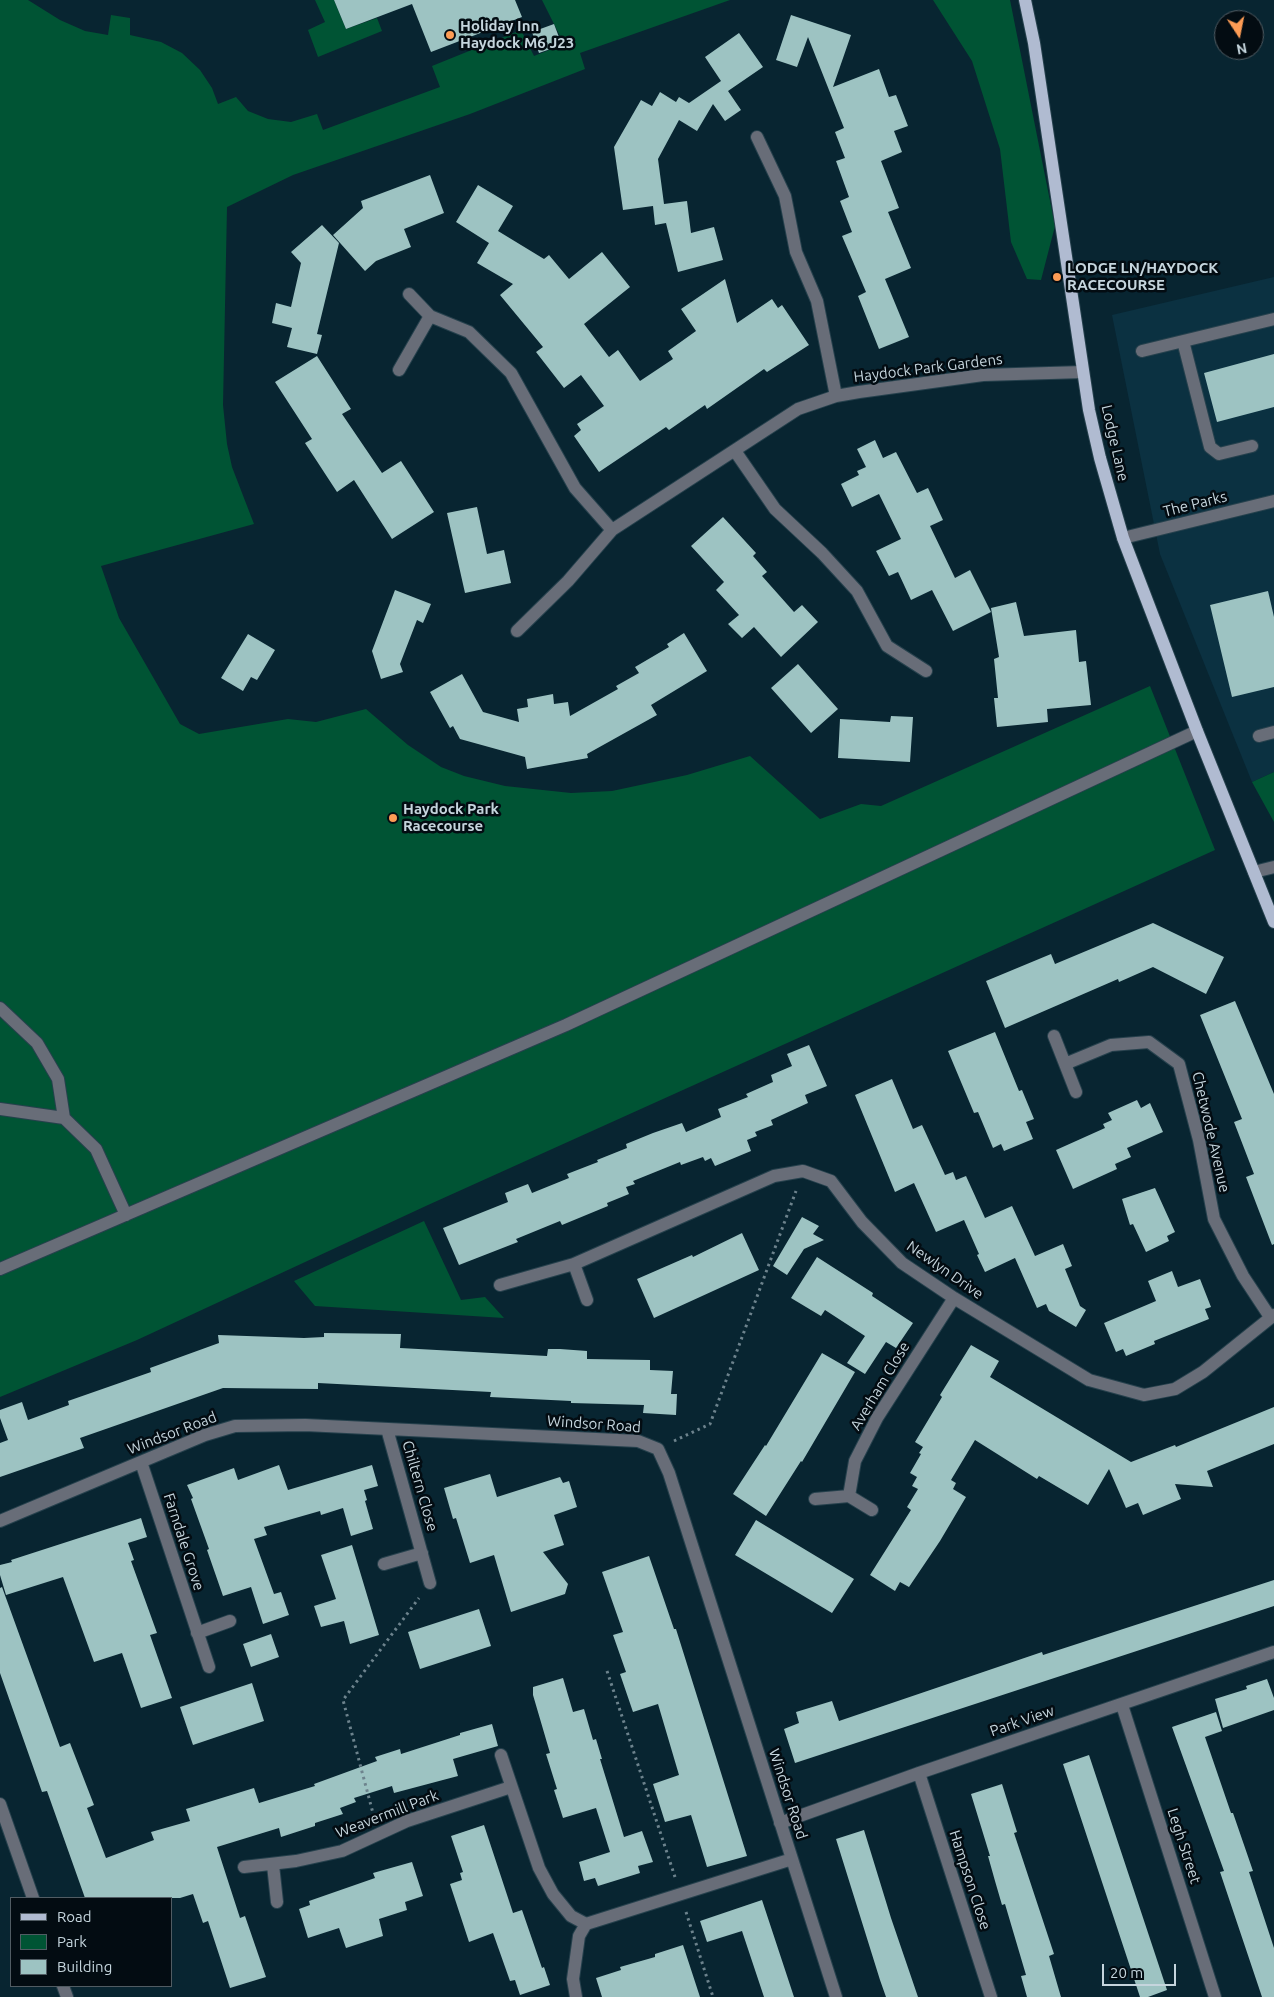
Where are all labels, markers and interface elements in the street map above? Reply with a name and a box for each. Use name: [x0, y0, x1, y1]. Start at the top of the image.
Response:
north arrow: [1214, 10, 1264, 60]
place label: Holiday Inn Haydock M6 J23: [460, 17, 574, 52]
marker: Holiday Inn Haydock M6 J23: [444, 29, 456, 41]
text: N: [1235, 40, 1248, 58]
place label: LODGE LN/HAYDOCK RACECOURSE: [1067, 259, 1218, 294]
marker: LODGE LN/HAYDOCK RACECOURSE: [1051, 271, 1063, 283]
street label: Haydock Park Gardens: [853, 350, 1003, 386]
street label: Lodge Lane: [1097, 403, 1133, 483]
street label: The Parks: [1161, 487, 1229, 521]
place label: Haydock Park Racecourse: [403, 800, 499, 835]
marker: Haydock Park Racecourse: [387, 812, 399, 824]
street label: Chetwode Avenue: [1188, 1070, 1234, 1194]
street label: Newlyn Drive: [903, 1237, 987, 1303]
street label: Averham Close: [846, 1338, 914, 1434]
street label: Windsor Road: [125, 1408, 219, 1458]
street label: Windsor Road: [546, 1412, 642, 1436]
street label: Chiltern Close: [398, 1438, 442, 1534]
street label: Farndale Grove: [160, 1491, 208, 1593]
street label: Park View: [987, 1702, 1057, 1740]
street label: Windsor Road: [765, 1746, 811, 1842]
street label: Weavermill Park: [333, 1786, 441, 1842]
street label: Legh Street: [1163, 1806, 1205, 1886]
street label: Hampson Close: [945, 1828, 995, 1932]
legend: [10, 1897, 172, 1987]
text: Road: [57, 1908, 92, 1925]
text: Park: [57, 1933, 87, 1950]
scale bar: [1104, 1954, 1178, 1986]
text: Building: [57, 1958, 112, 1975]
text: 20 m: [1110, 1964, 1143, 1981]

